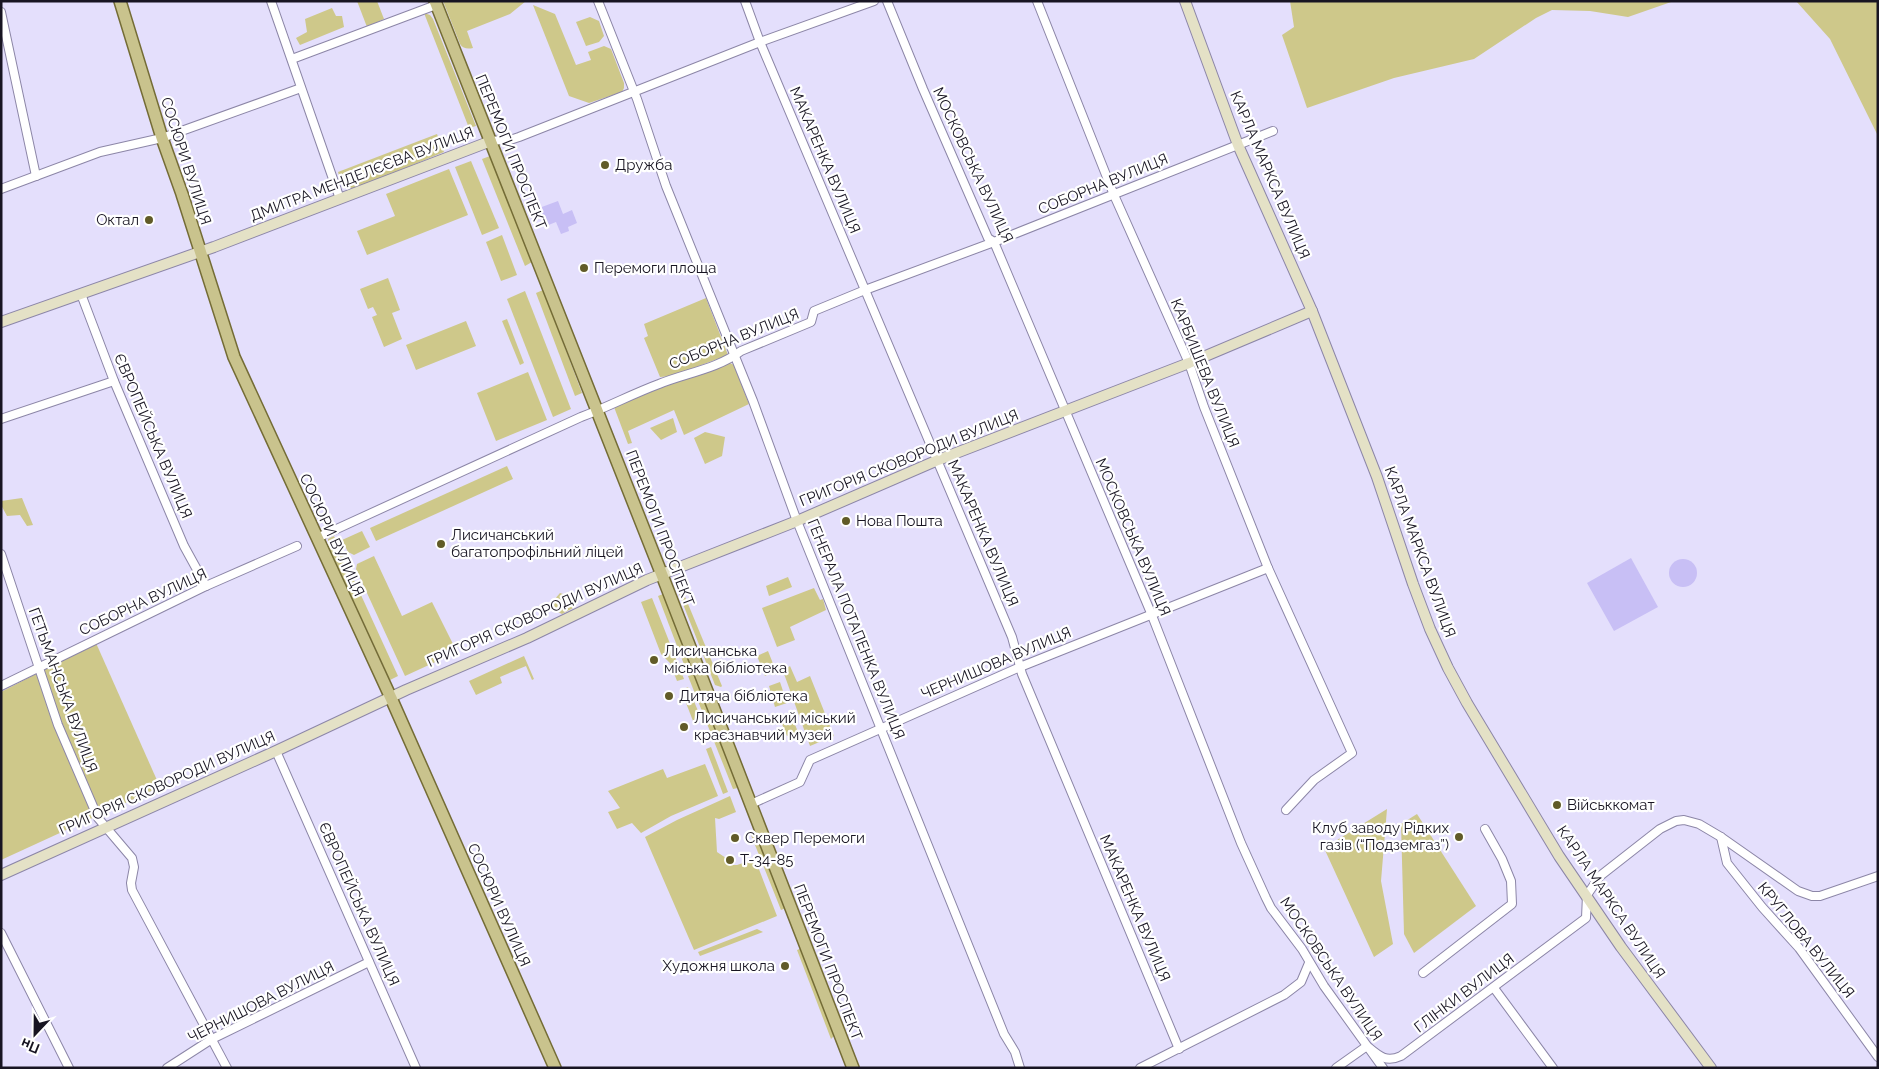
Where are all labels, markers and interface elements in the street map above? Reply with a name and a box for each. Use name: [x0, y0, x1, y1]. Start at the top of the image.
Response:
street label: ПЕРЕМОГИ ПРОСПЕКТ: [472, 72, 550, 232]
street label: МАКАРЕНКА ВУЛИЦЯ: [786, 84, 864, 236]
street label: МОСКОВСЬКА ВУЛИЦЯ: [929, 84, 1017, 246]
street label: КАРЛА МАРКСА ВУЛИЦЯ: [1226, 88, 1314, 262]
street label: СОСЮРИ ВУЛИЦЯ: [157, 95, 215, 227]
street label: ДМИТРА МЕНДЕЛЄЄВА ВУЛИЦЯ: [248, 123, 476, 225]
street label: СОБОРНА ВУЛИЦЯ: [1035, 150, 1171, 218]
place label: Дружба: [615, 156, 672, 174]
marker: Дружба: [599, 159, 611, 171]
place label: Октал: [96, 211, 139, 229]
marker: Октал: [143, 214, 155, 226]
place label: Перемоги площа: [594, 259, 716, 277]
marker: Перемоги площа: [578, 262, 590, 274]
street label: КАРБИШЕВА ВУЛИЦЯ: [1167, 296, 1243, 450]
street label: СОБОРНА ВУЛИЦЯ: [666, 305, 802, 373]
street label: ЄВРОПЕЙСЬКА ВУЛИЦЯ: [110, 351, 196, 521]
street label: ГРИГОРІЯ СКОВОРОДИ ВУЛИЦЯ: [797, 406, 1021, 510]
street label: ПЕРЕМОГИ ПРОСПЕКТ: [622, 447, 698, 609]
street label: МОСКОВСЬКА ВУЛИЦЯ: [1092, 456, 1174, 618]
street label: МАКАРЕНКА ВУЛИЦЯ: [944, 457, 1022, 609]
street label: КАРЛА МАРКСА ВУЛИЦЯ: [1381, 464, 1459, 640]
street label: СОСЮРИ ВУЛИЦЯ: [296, 471, 368, 599]
place label: Нова Пошта: [856, 512, 943, 530]
marker: Нова Пошта: [840, 515, 852, 527]
street label: ГЕНЕРАЛА ПОТАПЕНКА ВУЛИЦЯ: [803, 516, 909, 742]
place label: Лисичанський багатопрофільний ліцей: [451, 526, 623, 561]
marker: Лисичанський багатопрофільний ліцей: [435, 538, 447, 550]
street label: ГРИГОРІЯ СКОВОРОДИ ВУЛИЦЯ: [424, 559, 646, 671]
street label: СОБОРНА ВУЛИЦЯ: [76, 565, 210, 639]
street label: ГЕТЬМАНСЬКА ВУЛИЦЯ: [25, 605, 101, 775]
street label: ЧЕРНИШОВА ВУЛИЦЯ: [918, 623, 1074, 703]
place label: Лисичанська мiська бiблiотека: [664, 642, 787, 677]
marker: Лисичанська мiська бiблiотека: [648, 654, 660, 666]
place label: Дитяча бiблiотека: [679, 687, 808, 705]
marker: Дитяча бiблiотека: [663, 690, 675, 702]
place label: Лисичанський міський краєзнавчий музей: [694, 709, 856, 744]
marker: Лисичанський міський краєзнавчий музей: [678, 721, 690, 733]
street label: ГРИГОРІЯ СКОВОРОДИ ВУЛИЦЯ: [56, 727, 278, 839]
place label: Військкомат: [1567, 796, 1655, 814]
marker: Військкомат: [1551, 799, 1563, 811]
street label: ЄВРОПЕЙСЬКА ВУЛИЦЯ: [315, 819, 403, 989]
place label: Клуб заводу Рідких газів (“Подземгаз”): [1312, 819, 1449, 854]
street label: КАРЛА МАРКСА ВУЛИЦЯ: [1553, 822, 1669, 982]
place label: Сквер Перемоги: [745, 829, 865, 847]
marker: Клуб заводу Рідких газів (“Подземгаз”): [1453, 831, 1465, 843]
marker: Сквер Перемоги: [729, 832, 741, 844]
street label: МАКАРЕНКА ВУЛИЦЯ: [1096, 832, 1174, 984]
street label: СОСЮРИ ВУЛИЦЯ: [464, 841, 534, 969]
place label: Т-34-85: [740, 851, 794, 869]
marker: Т-34-85: [724, 854, 736, 866]
street label: КРУГЛОВА ВУЛИЦЯ: [1754, 879, 1858, 1001]
street label: ПЕРЕМОГИ ПРОСПЕКТ: [790, 881, 866, 1043]
street label: МОСКОВСЬКА ВУЛИЦЯ: [1276, 894, 1386, 1044]
street label: ГЛІНКИ ВУЛИЦЯ: [1411, 950, 1517, 1036]
street label: ЧЕРНИШОВА ВУЛИЦЯ: [185, 957, 337, 1047]
place label: Художня школа: [663, 957, 775, 975]
marker: Художня школа: [779, 960, 791, 972]
north arrow: [10, 1009, 60, 1059]
text: Пн: [18, 1035, 42, 1057]

